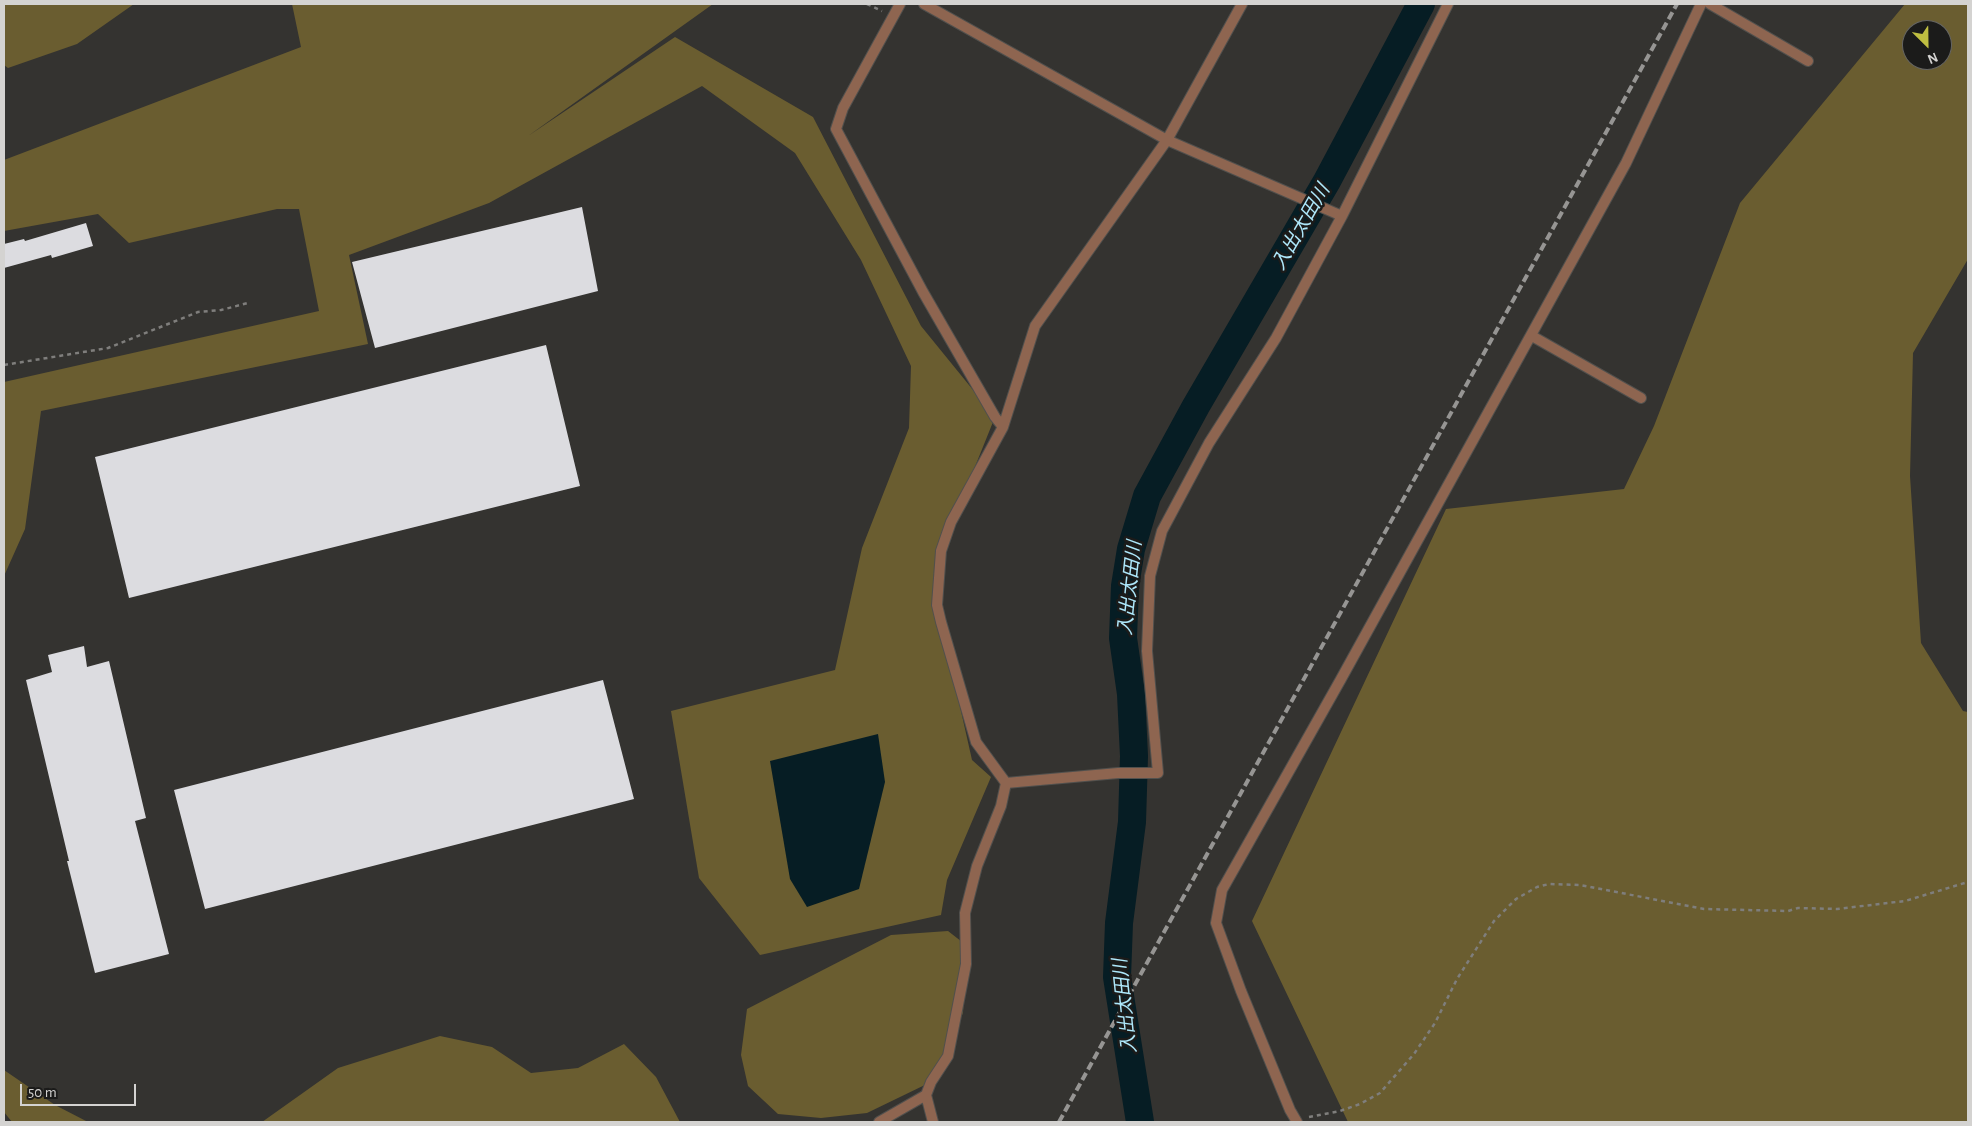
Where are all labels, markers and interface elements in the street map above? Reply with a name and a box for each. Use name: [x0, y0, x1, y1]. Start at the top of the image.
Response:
north arrow: [1902, 20, 1952, 70]
text: N: [1925, 50, 1940, 66]
water label: 入出太田川: [1267, 180, 1335, 274]
water label: 入出太田川: [1114, 540, 1146, 636]
water label: 入出太田川: [1109, 958, 1141, 1054]
scale bar: [22, 1074, 139, 1106]
text: 50 m: [28, 1085, 57, 1100]

